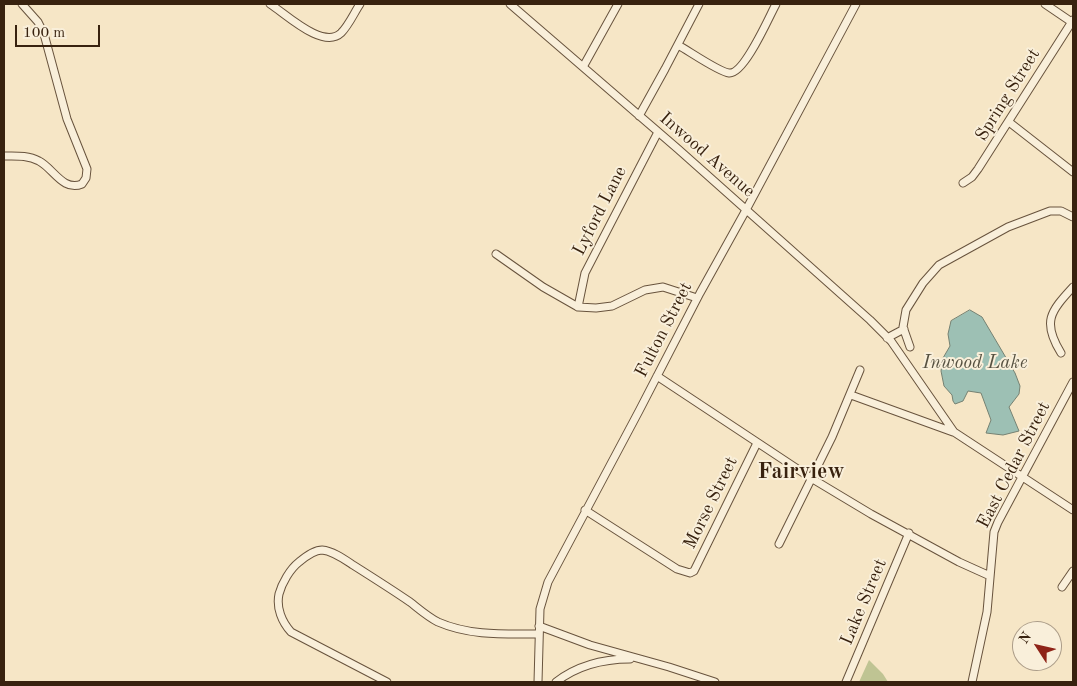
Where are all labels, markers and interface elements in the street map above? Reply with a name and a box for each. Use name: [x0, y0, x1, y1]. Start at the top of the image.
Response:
scale bar: [18, 15, 102, 47]
text: 100 m: [23, 26, 65, 41]
street label: Spring Street: [971, 45, 1045, 145]
street label: Inwood Avenue: [655, 108, 759, 202]
street label: Lyford Lane: [568, 163, 632, 259]
street label: Fulton Street: [631, 279, 697, 381]
water label: Inwood Lake: [922, 352, 1028, 374]
street label: East Cedar Street: [973, 398, 1055, 532]
street label: Morse Street: [679, 453, 743, 553]
district label: Fairview: [758, 459, 844, 485]
street label: Lake Street: [836, 556, 892, 648]
north arrow: [1012, 621, 1062, 671]
text: N: [1017, 630, 1034, 646]

